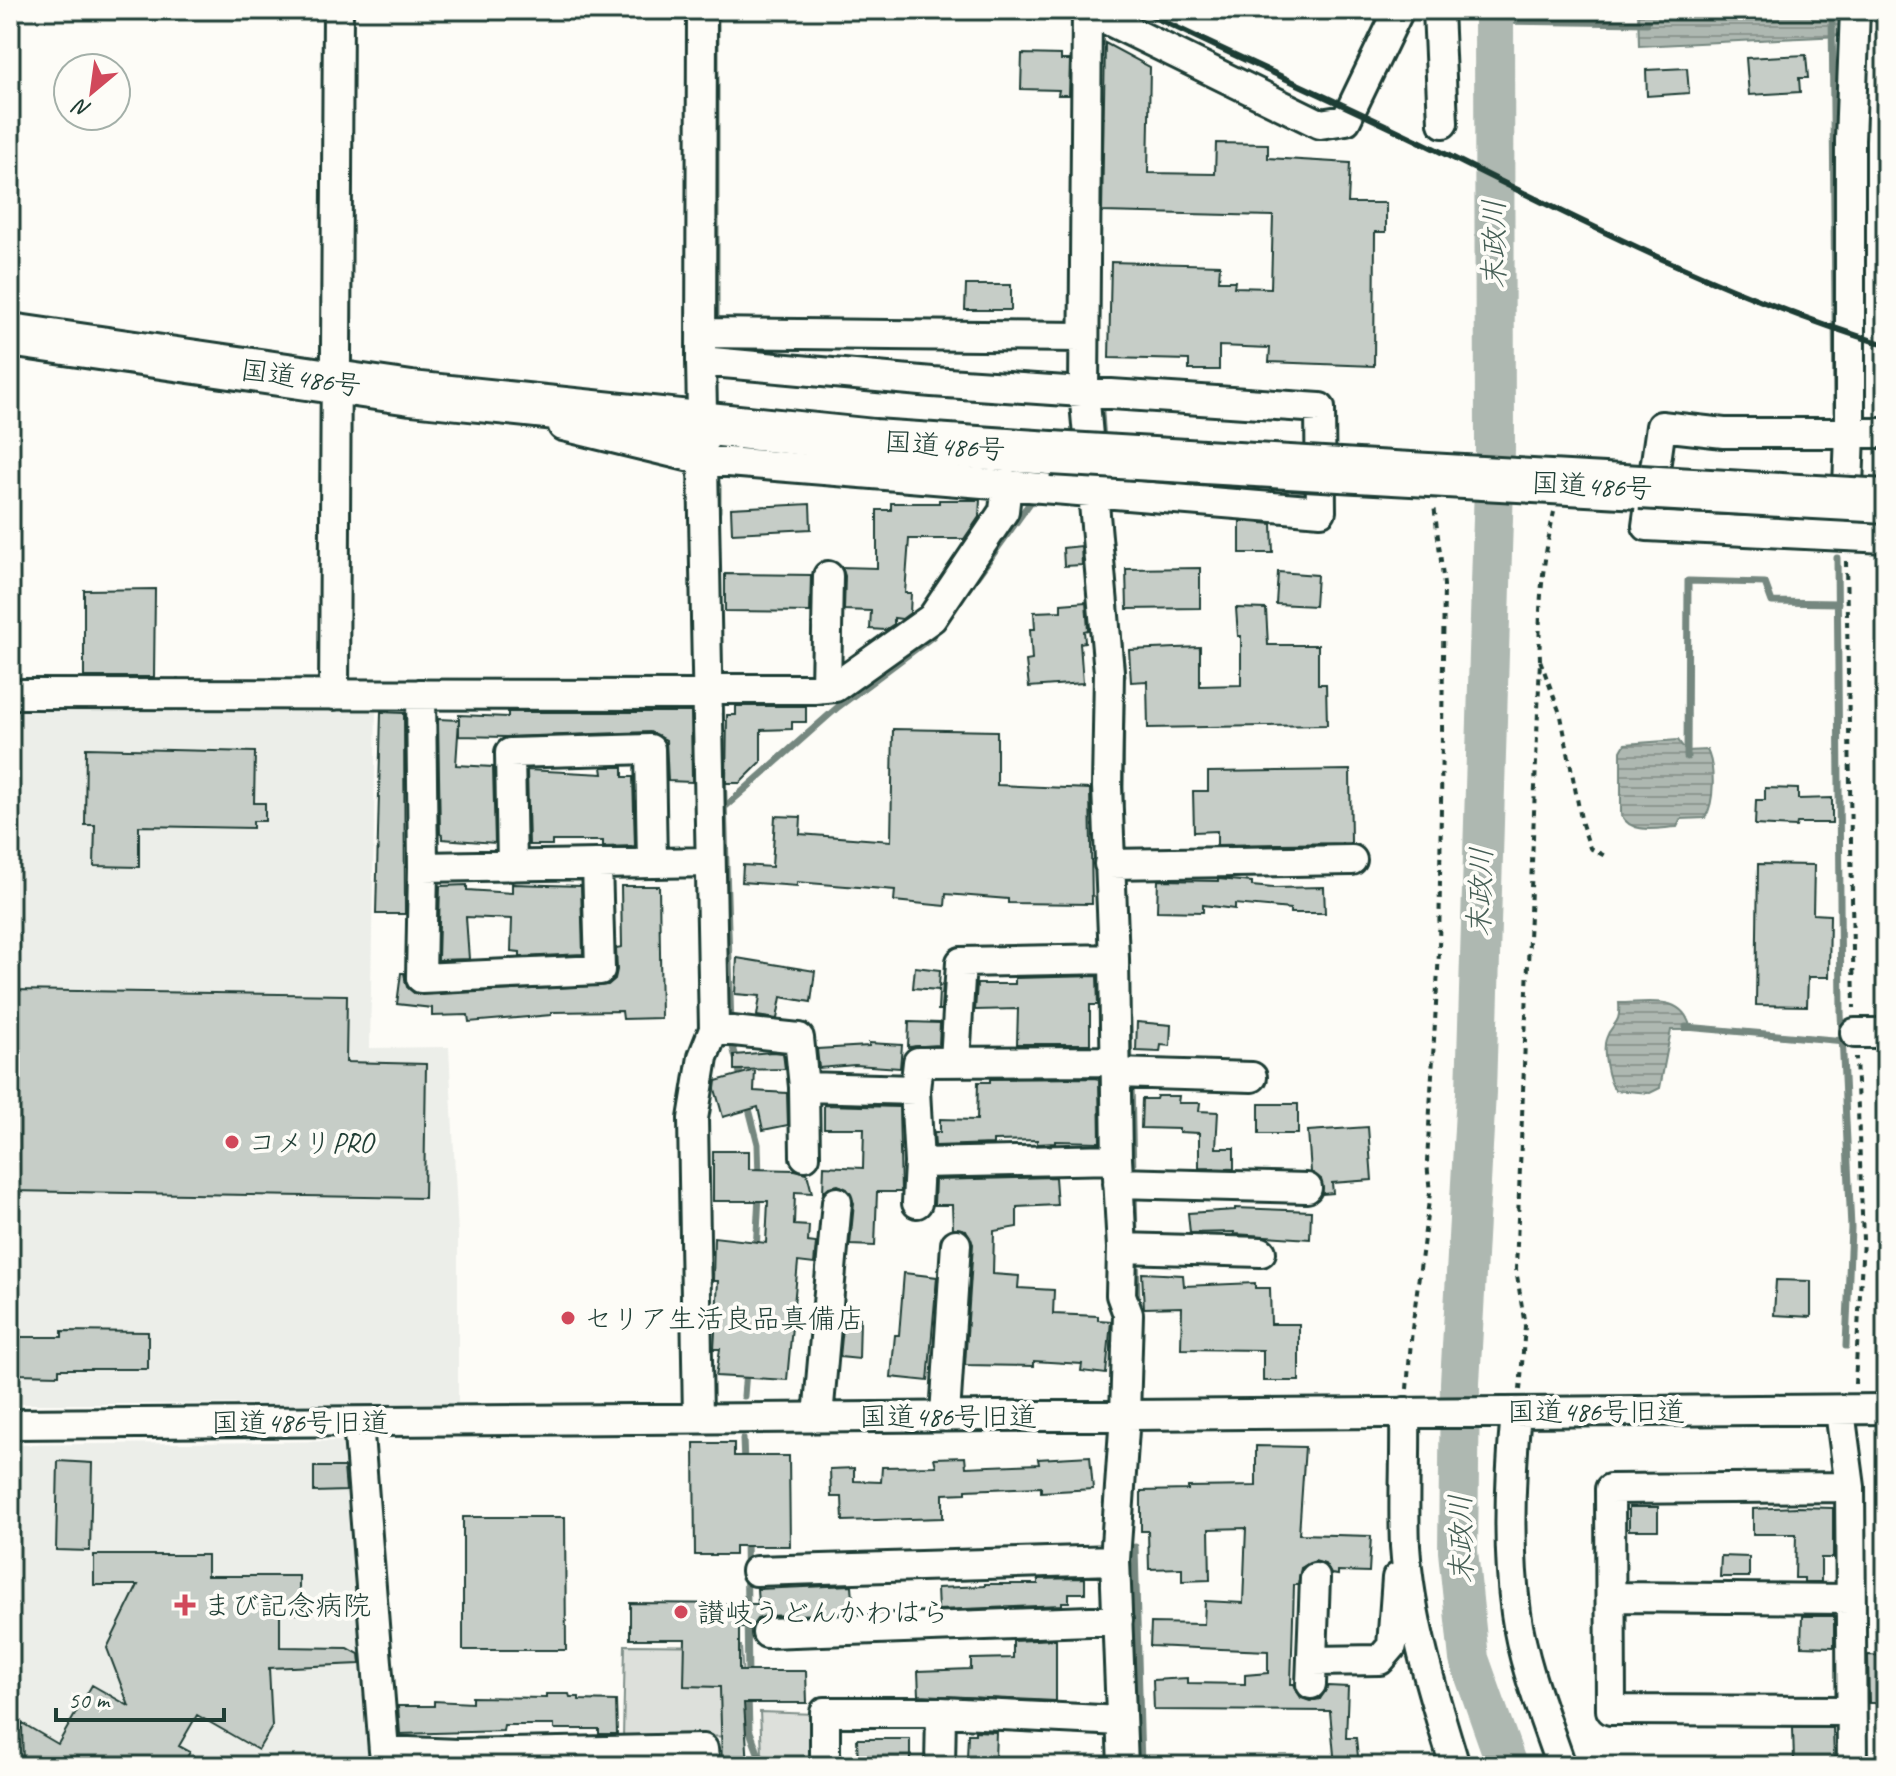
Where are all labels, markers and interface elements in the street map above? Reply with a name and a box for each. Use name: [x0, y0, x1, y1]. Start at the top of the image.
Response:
north arrow: [52, 52, 132, 132]
text: N: [67, 91, 96, 124]
water label: 末政川: [1475, 199, 1513, 289]
street label: 国道486号: [238, 352, 364, 403]
street label: 国道486号: [883, 424, 1007, 467]
street label: 国道486号: [1530, 465, 1654, 506]
water label: 末政川: [1459, 846, 1501, 938]
place label: コメリPRO: [248, 1125, 376, 1160]
marker: コメリPRO: [223, 1133, 241, 1151]
place label: セリア生活良品真備店: [584, 1301, 864, 1336]
marker: セリア生活良品真備店: [559, 1309, 577, 1327]
street label: 国道486号旧道: [1507, 1394, 1685, 1429]
street label: 国道486号旧道: [859, 1399, 1037, 1434]
street label: 国道486号旧道: [211, 1405, 389, 1440]
water label: 末政川: [1441, 1494, 1481, 1584]
place label: まび記念病院: [203, 1588, 371, 1623]
marker: まび記念病院: [174, 1594, 196, 1616]
place label: 讃岐うどんかわはら: [697, 1595, 950, 1630]
marker: 讃岐うどんかわはら: [672, 1603, 690, 1621]
scale bar: [56, 1672, 224, 1722]
text: 50 m: [68, 1685, 111, 1715]

